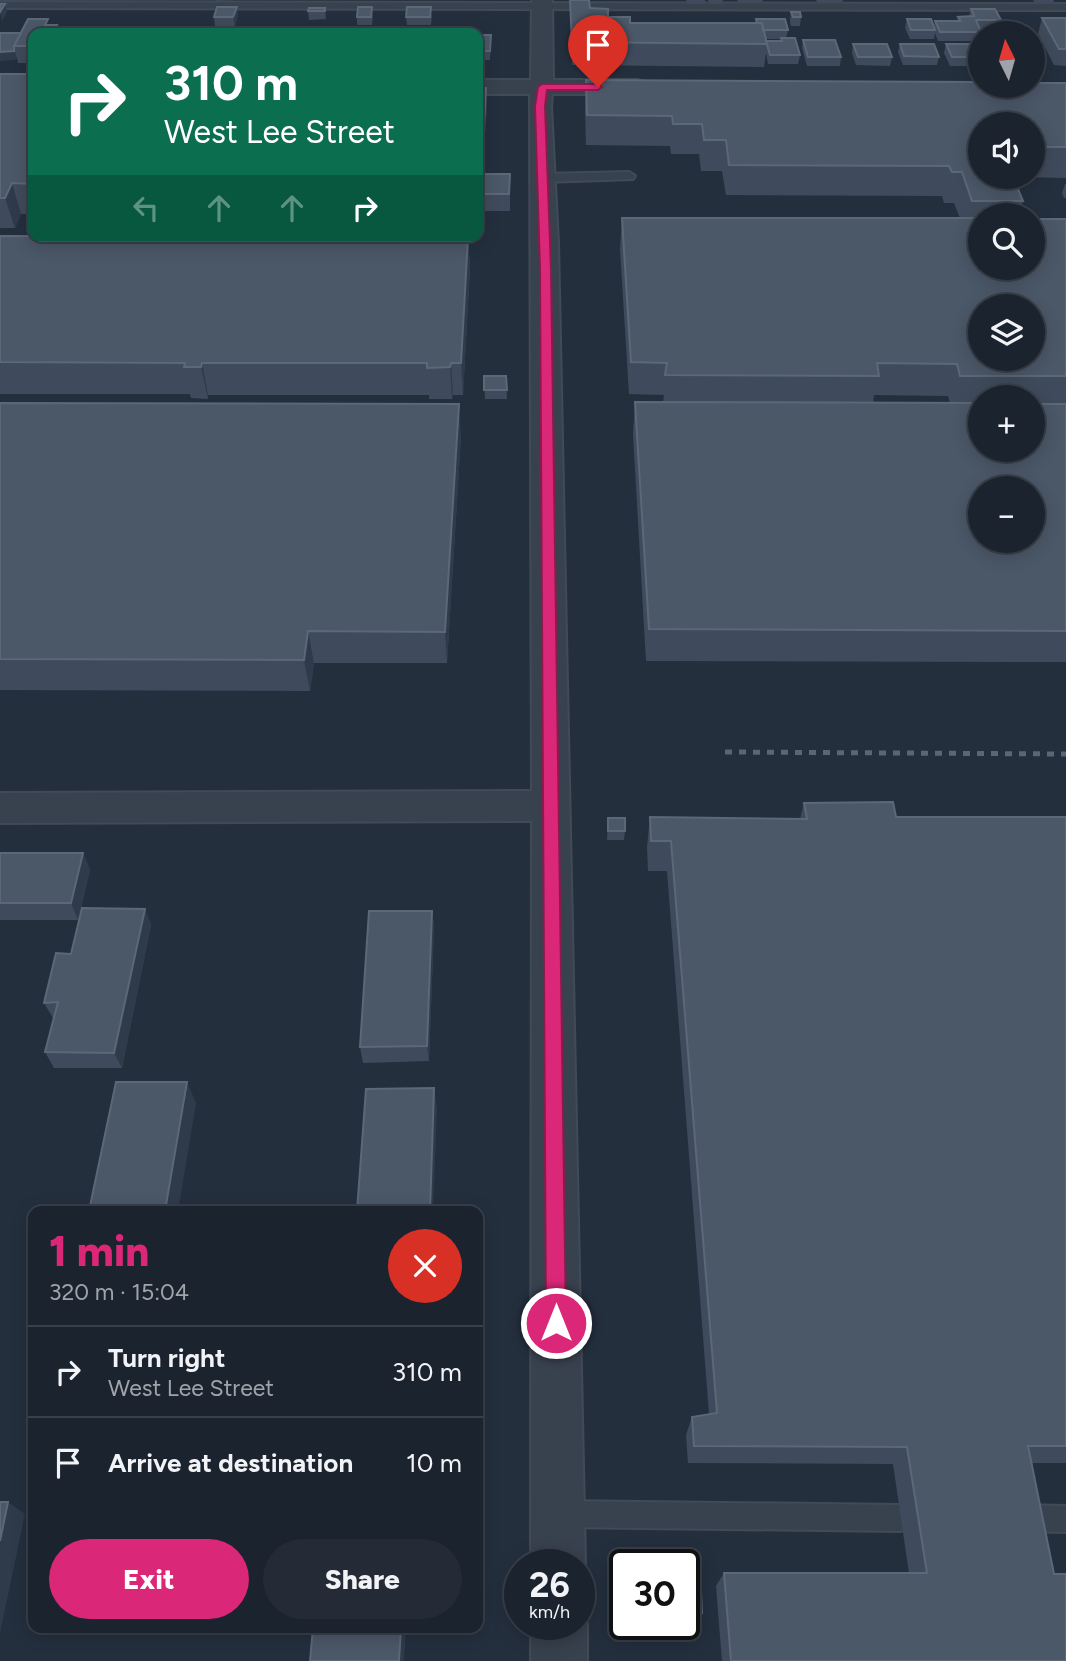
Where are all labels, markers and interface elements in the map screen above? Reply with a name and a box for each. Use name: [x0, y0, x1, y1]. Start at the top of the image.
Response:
pin: [568, 15, 628, 87]
north arrow: [968, 21, 1045, 98]
map controls: [968, 21, 1045, 553]
icon: arrive: [579, 26, 617, 64]
text: 310 m: [164, 53, 298, 112]
icon: right: [49, 56, 140, 147]
button: sound: [968, 112, 1045, 189]
text: West Lee Street: [164, 113, 395, 151]
icon: left: [127, 189, 165, 227]
icon: ahead: [200, 189, 238, 227]
icon: ahead: [273, 189, 311, 227]
icon: right: [346, 189, 384, 227]
button: search: [968, 203, 1045, 280]
button: layers: [968, 294, 1045, 371]
button: +: [968, 385, 1045, 462]
button: −: [968, 476, 1045, 553]
text: 1 min: [49, 1226, 149, 1277]
button: close: [388, 1229, 462, 1303]
text: 320 m · 15:04: [49, 1278, 189, 1306]
position arrow: [519, 1286, 593, 1360]
text: Turn right: [108, 1342, 225, 1374]
icon: right: [49, 1353, 87, 1391]
text: 310 m: [392, 1356, 462, 1388]
text: West Lee Street: [108, 1374, 274, 1402]
icon: arrive: [49, 1444, 87, 1482]
text: Arrive at destination: [108, 1447, 353, 1479]
text: 10 m: [406, 1447, 462, 1479]
button: Exit: [49, 1539, 249, 1619]
button: Share: [263, 1539, 462, 1619]
speed limit sign: 30: [609, 1549, 700, 1640]
text: 26: [529, 1564, 570, 1606]
text: km/h: [529, 1601, 570, 1623]

